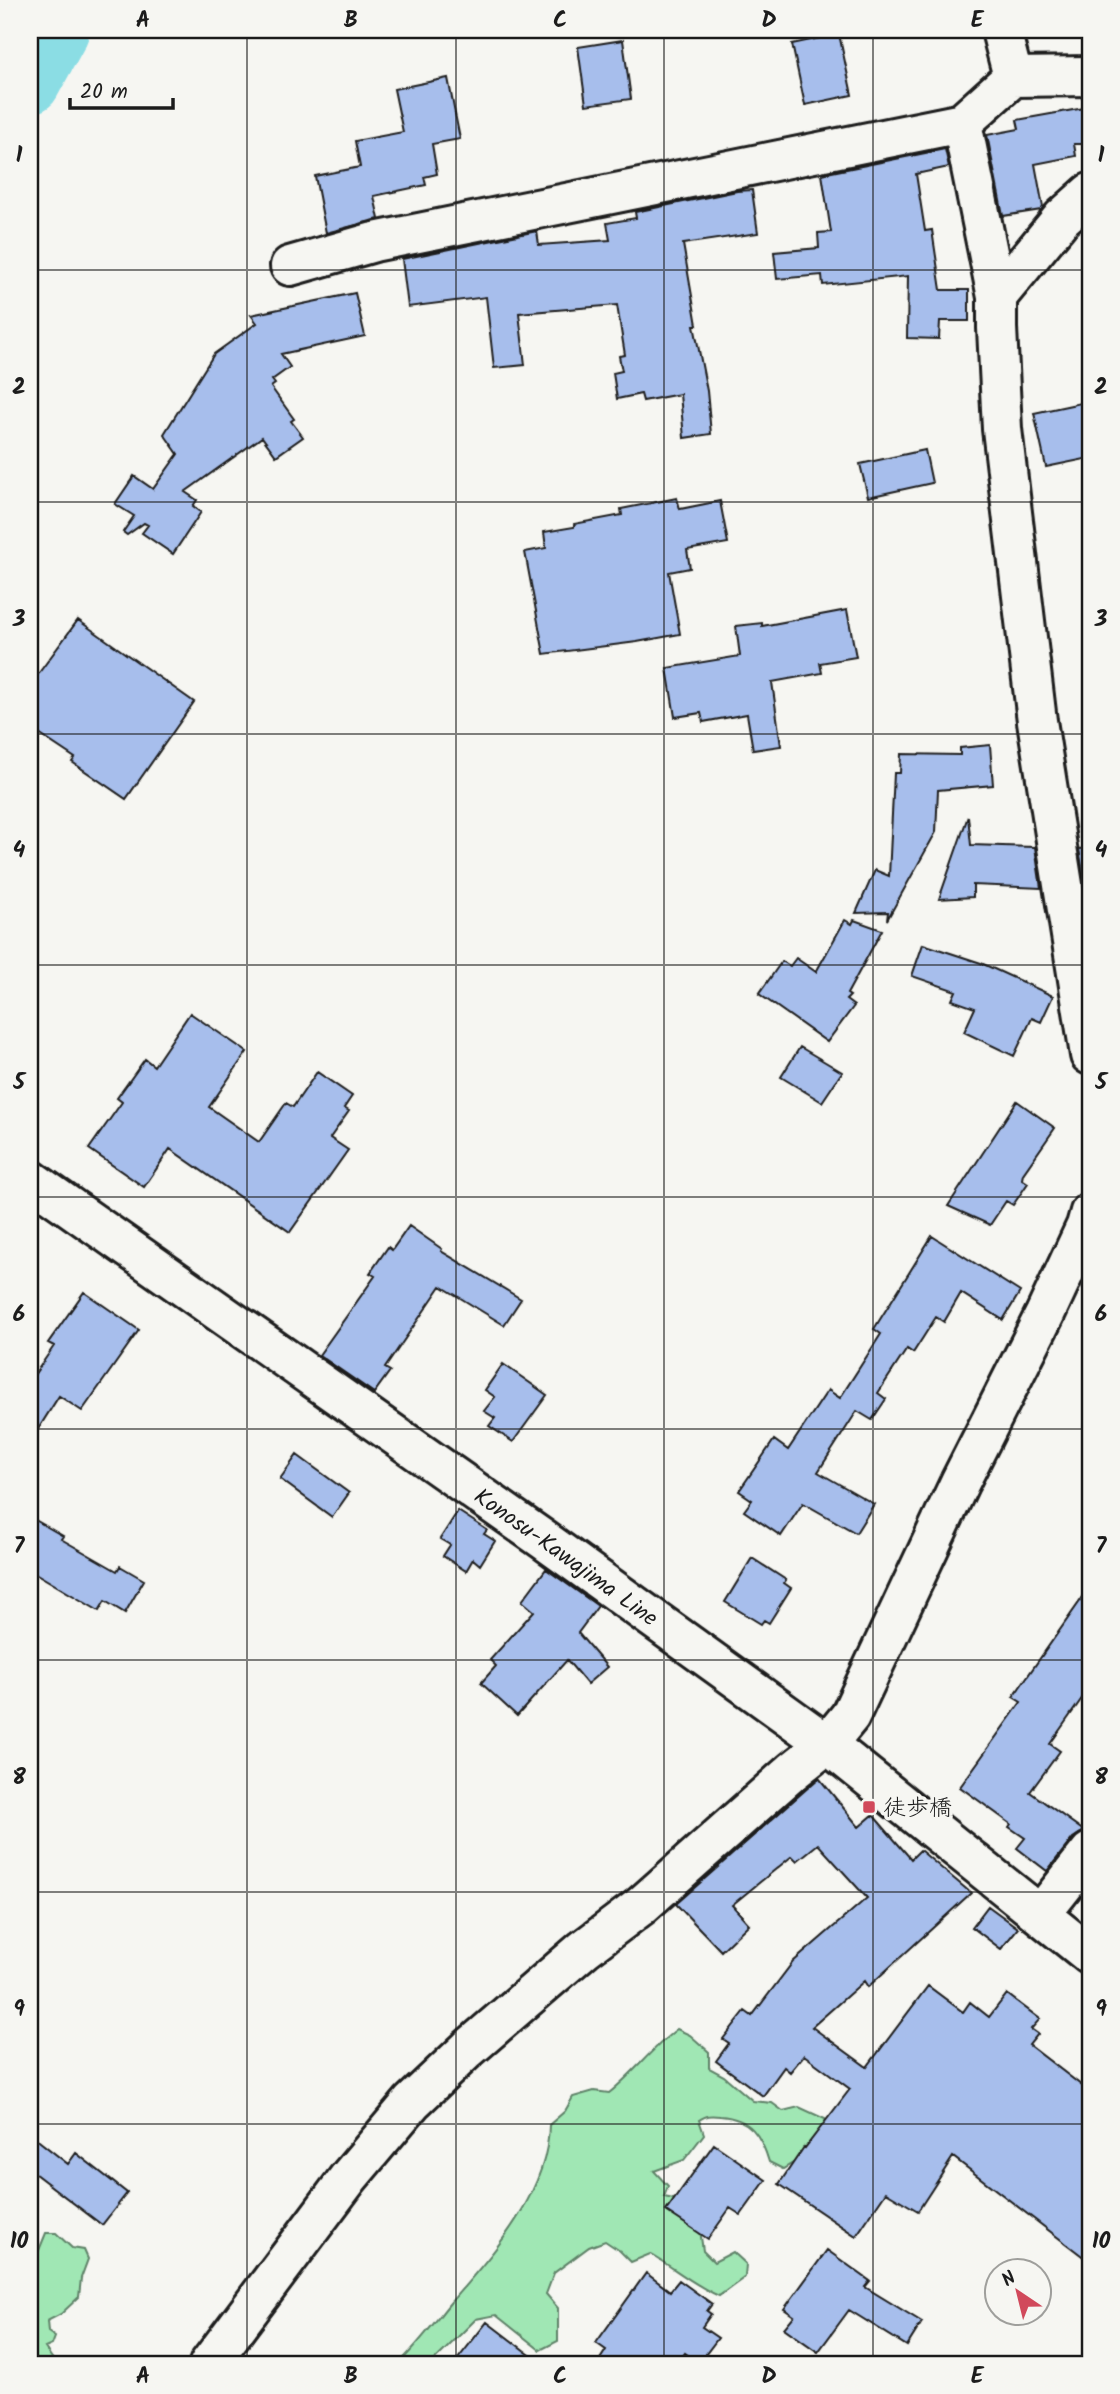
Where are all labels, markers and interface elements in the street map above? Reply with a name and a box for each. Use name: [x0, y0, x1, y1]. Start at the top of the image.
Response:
text: A: [136, 3, 150, 39]
text: B: [344, 3, 358, 39]
text: C: [553, 3, 567, 39]
text: D: [761, 3, 777, 39]
text: E: [971, 3, 985, 39]
scale bar: [70, 66, 173, 110]
text: 20 m: [80, 76, 128, 109]
text: 1: [16, 138, 23, 174]
text: 1: [1098, 138, 1105, 174]
text: 2: [12, 370, 26, 406]
text: 2: [1094, 370, 1108, 406]
text: 3: [12, 602, 26, 638]
text: 3: [1094, 602, 1108, 638]
text: 4: [13, 833, 26, 869]
text: 4: [1095, 833, 1108, 869]
text: 5: [12, 1065, 27, 1101]
text: 5: [1094, 1065, 1109, 1101]
text: 6: [13, 1297, 25, 1333]
text: 6: [1095, 1297, 1107, 1333]
street label: Konosu-Kawajima Line: [466, 1480, 665, 1637]
text: 7: [14, 1529, 26, 1565]
text: 7: [1096, 1529, 1108, 1565]
text: 8: [12, 1760, 26, 1796]
text: 8: [1094, 1760, 1108, 1796]
place label: 徒歩橋: [883, 1791, 952, 1827]
marker: 徒歩橋: [861, 1799, 877, 1815]
text: 9: [13, 1992, 25, 2028]
text: 9: [1095, 1992, 1107, 2028]
text: 10: [10, 2224, 29, 2260]
text: 10: [1092, 2224, 1111, 2260]
north arrow: [984, 2258, 1054, 2328]
text: N: [996, 2264, 1023, 2295]
text: A: [136, 2359, 150, 2394]
text: B: [344, 2359, 358, 2394]
text: C: [553, 2359, 567, 2394]
text: D: [761, 2359, 777, 2394]
text: E: [971, 2359, 985, 2394]

